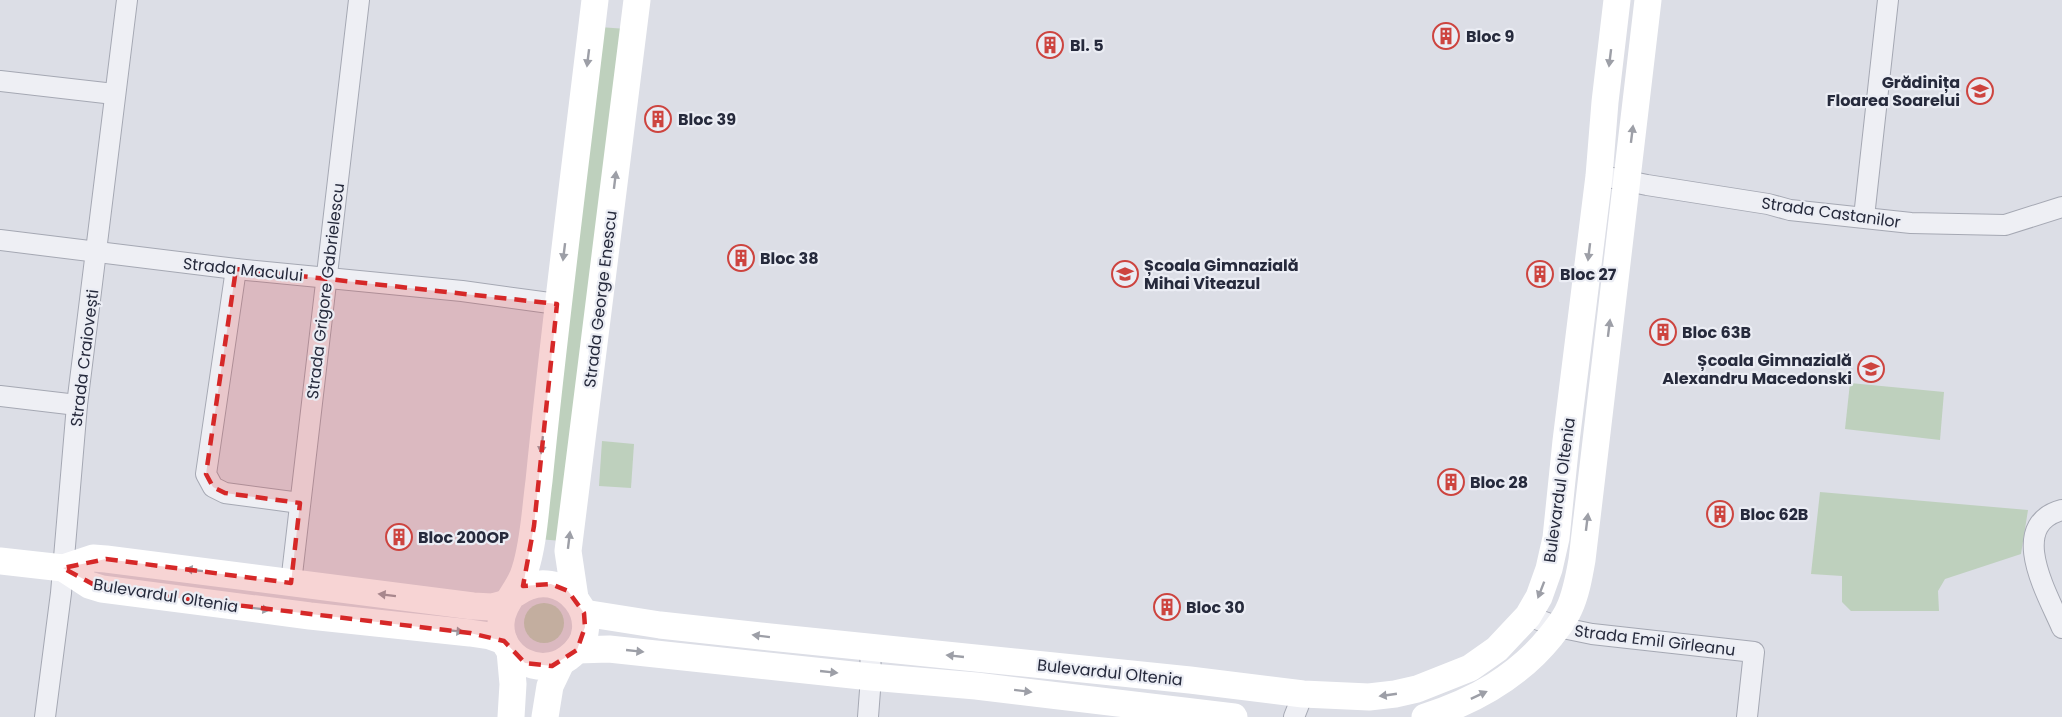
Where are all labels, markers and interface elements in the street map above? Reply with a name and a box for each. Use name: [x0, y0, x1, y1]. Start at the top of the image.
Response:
building icon: Bloc 9: [1431, 21, 1461, 51]
place label: Bloc 9: [1466, 25, 1515, 48]
building icon: Bl. 5: [1035, 30, 1065, 60]
place label: Bl. 5: [1070, 34, 1104, 57]
one-way arrow: [583, 49, 592, 68]
one-way arrow: [1605, 49, 1615, 68]
place label: Grădinița Floarea Soarelui: [1827, 71, 1960, 112]
school or university icon: Grădinița Floarea Soarelui: [1965, 76, 1995, 106]
building icon: Bloc 39: [643, 104, 673, 134]
place label: Bloc 39: [678, 108, 736, 131]
one-way arrow: [1627, 125, 1637, 144]
one-way arrow: [610, 170, 620, 189]
street label: Strada Grigore Gabrielescu: [301, 182, 350, 400]
street label: Strada Castanilor: [1760, 191, 1902, 234]
street label: Strada George Enescu: [578, 209, 623, 389]
one-way arrow: [559, 242, 568, 261]
one-way arrow: [1584, 242, 1594, 261]
building icon: Bloc 38: [726, 243, 756, 273]
place label: Bloc 38: [760, 247, 819, 270]
street label: Strada Macului: [182, 252, 304, 287]
place label: Școala Gimnazială Mihai Viteazul: [1144, 254, 1299, 295]
school or university icon: Școala Gimnazială Mihai Viteazul: [1110, 259, 1140, 289]
building icon: Bloc 27: [1525, 259, 1555, 289]
place label: Bloc 27: [1560, 263, 1617, 286]
street label: Strada Craiovești: [65, 288, 104, 428]
building icon: Bloc 63B: [1648, 317, 1678, 347]
one-way arrow: [1605, 318, 1614, 337]
place label: Bloc 63B: [1682, 321, 1751, 344]
place label: Școala Gimnazială Alexandru Macedonski: [1662, 349, 1852, 390]
school or university icon: Școala Gimnazială Alexandru Macedonski: [1856, 354, 1886, 384]
street label: Bulevardul Oltenia: [1538, 416, 1581, 564]
one-way arrow: [537, 436, 547, 455]
building icon: Bloc 28: [1436, 467, 1466, 497]
place label: Bloc 28: [1470, 471, 1528, 494]
building icon: Bloc 62B: [1705, 499, 1735, 529]
place label: Bloc 62B: [1740, 503, 1808, 526]
one-way arrow: [1582, 512, 1592, 531]
building icon: Bloc 200OP: [384, 522, 414, 552]
place label: Bloc 200OP: [418, 526, 509, 549]
one-way arrow: [564, 530, 574, 549]
one-way arrow: [184, 566, 203, 575]
street label: Bulevardul Oltenia: [92, 573, 240, 618]
one-way arrow: [1536, 581, 1546, 599]
one-way arrow: [377, 591, 396, 600]
building icon: Bloc 30: [1152, 592, 1182, 622]
place label: Bloc 30: [1186, 596, 1245, 619]
one-way arrow: [251, 605, 270, 614]
street label: Strada Emil Gîrleanu: [1573, 619, 1737, 662]
one-way arrow: [445, 626, 464, 636]
one-way arrow: [752, 631, 771, 641]
one-way arrow: [626, 647, 645, 656]
one-way arrow: [945, 651, 964, 661]
street label: Bulevardul Oltenia: [1036, 653, 1184, 692]
one-way arrow: [820, 667, 839, 677]
one-way arrow: [1014, 687, 1033, 696]
one-way arrow: [1378, 691, 1397, 700]
one-way arrow: [1471, 691, 1488, 700]

